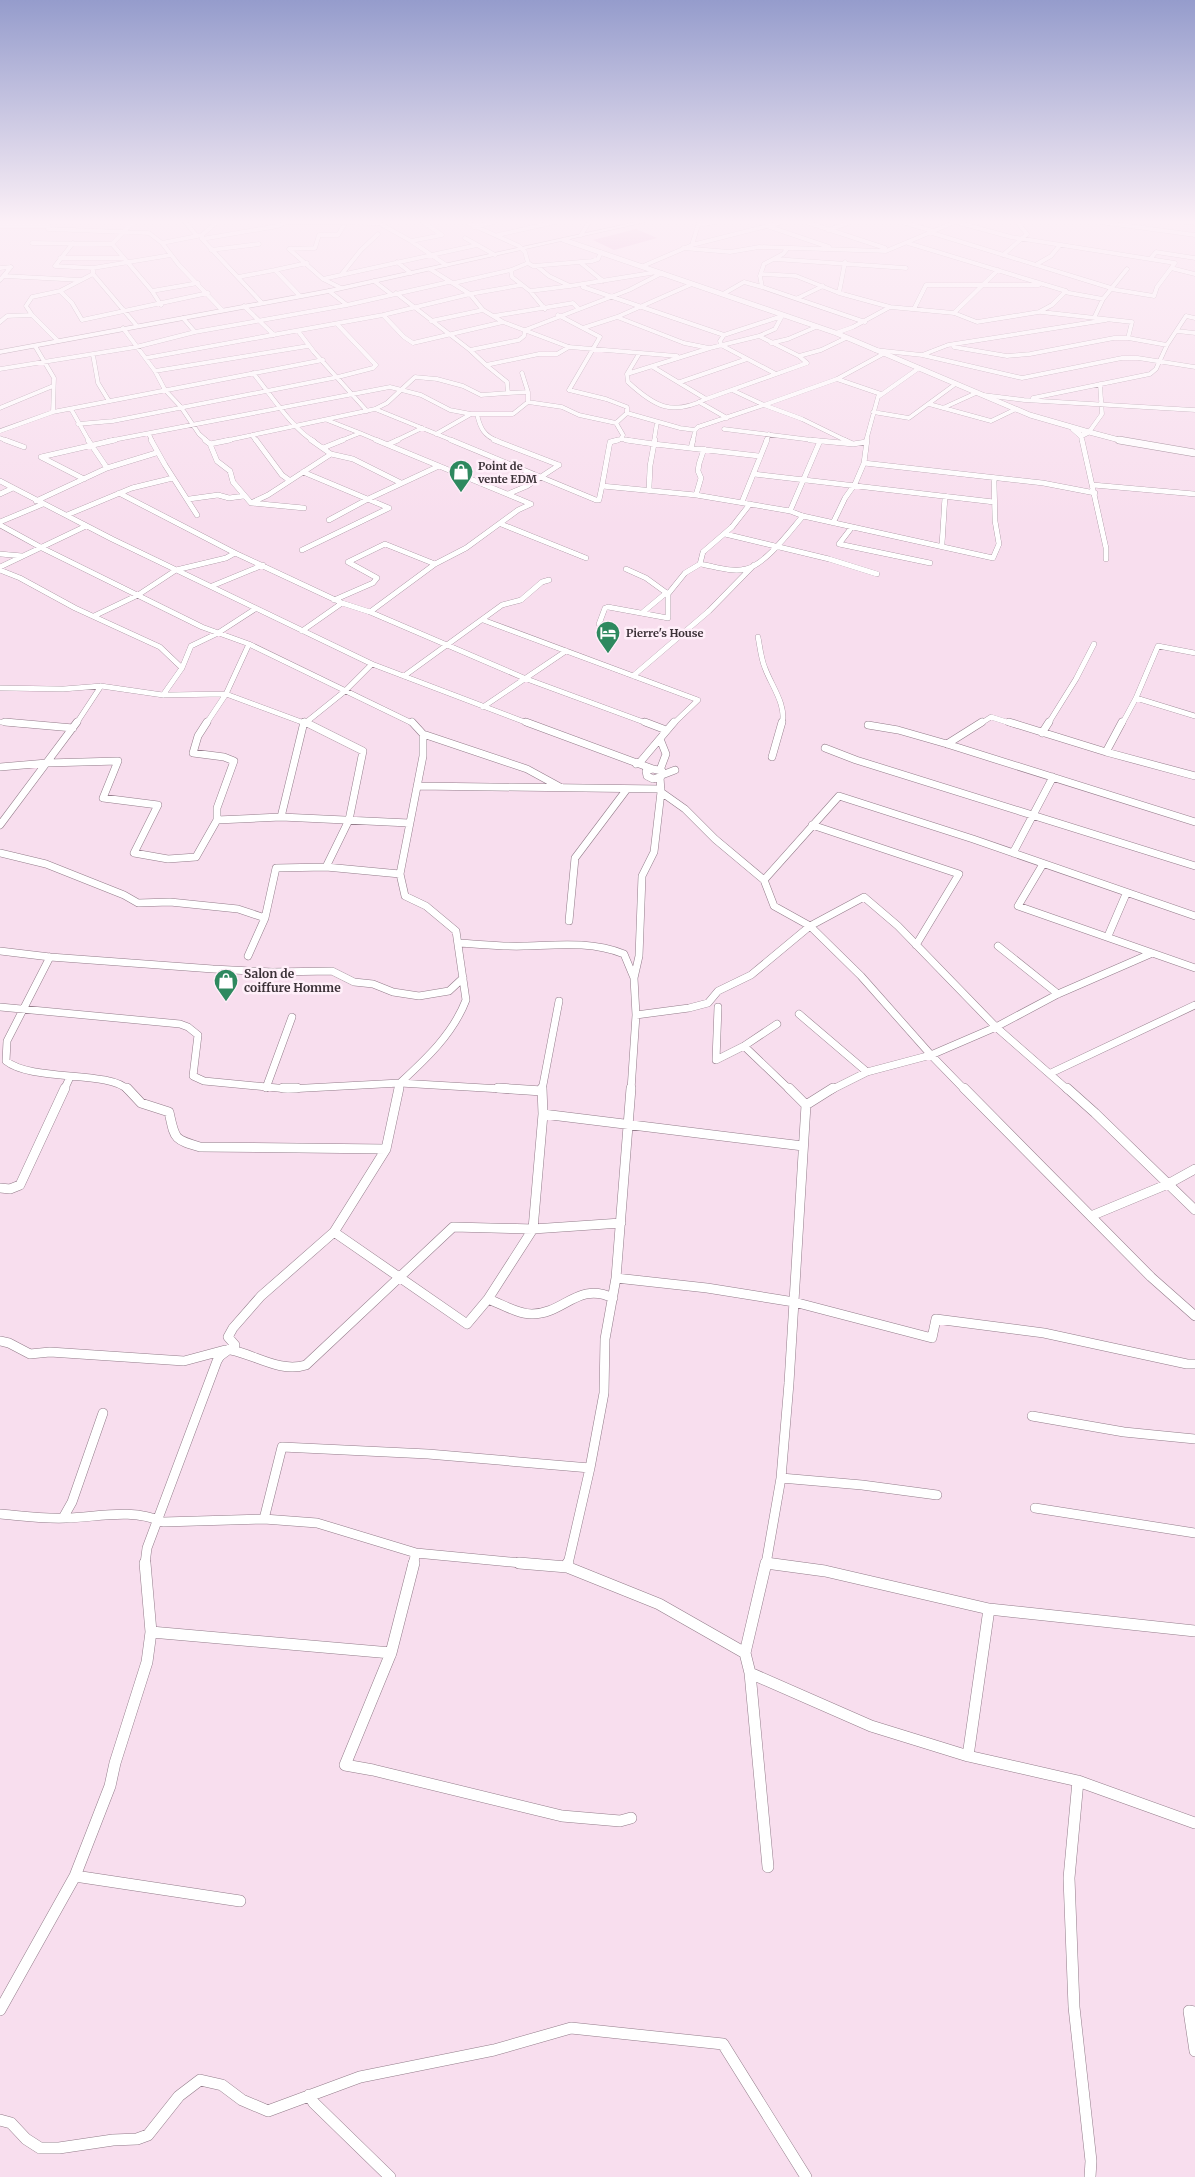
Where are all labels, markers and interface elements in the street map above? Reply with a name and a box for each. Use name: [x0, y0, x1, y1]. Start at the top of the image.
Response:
shop icon: Point de vente EDM: [448, 459, 474, 493]
place label: Point de vente EDM: [477, 459, 538, 486]
hotel icon: Pierre's House: [595, 620, 621, 654]
place label: Pierre's House: [626, 626, 704, 640]
place label: Salon de coiffure Homme: [244, 966, 341, 995]
shop icon: Salon de coiffure Homme: [213, 968, 239, 1002]

